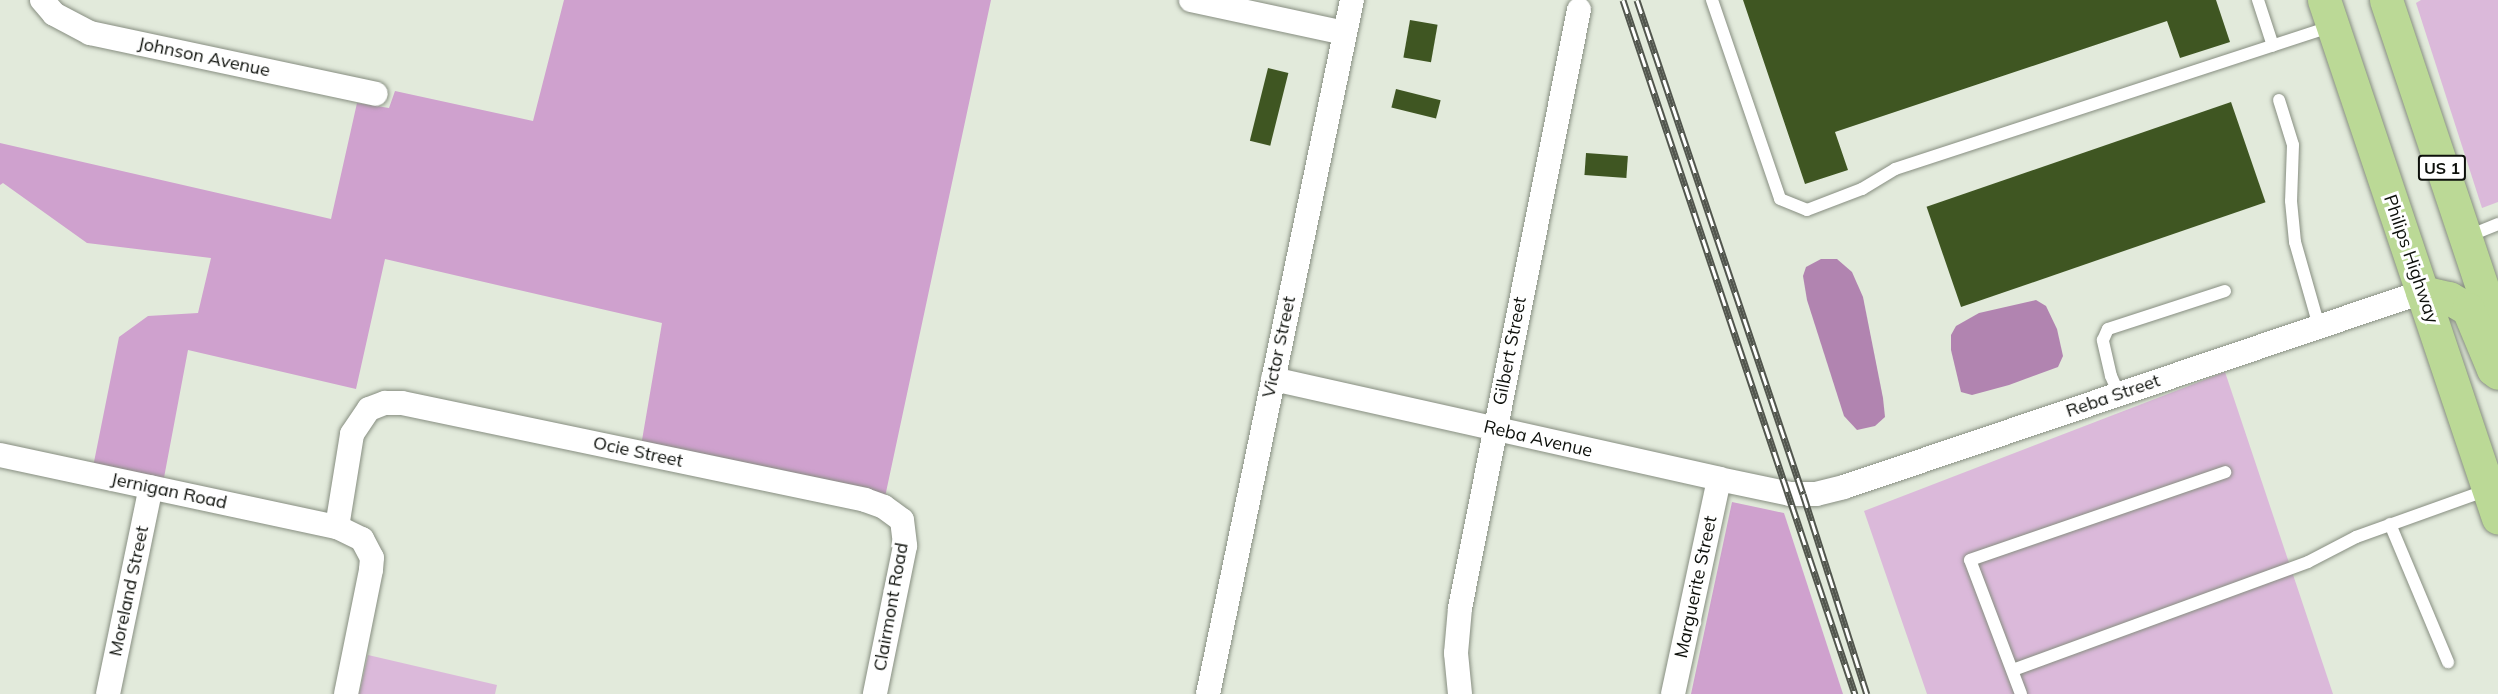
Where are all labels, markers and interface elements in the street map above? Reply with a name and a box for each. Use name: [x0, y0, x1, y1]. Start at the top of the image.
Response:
street label: Johnson Avenue: [136, 32, 272, 82]
road number: US 1: [2416, 155, 2468, 181]
street label: Philips Highway: [2379, 192, 2443, 326]
street label: Victor Street: [1258, 294, 1300, 400]
street label: Gilbert Street: [1489, 295, 1531, 407]
street label: Reba Street: [2063, 370, 2163, 422]
street label: Reba Avenue: [1481, 416, 1595, 462]
street label: Ocie Street: [591, 432, 685, 472]
street label: Jernigan Road: [109, 468, 229, 514]
street label: Marguerite Street: [1670, 514, 1722, 660]
street label: Moreland Street: [105, 524, 153, 658]
street label: Clairmont Road: [869, 541, 913, 673]

